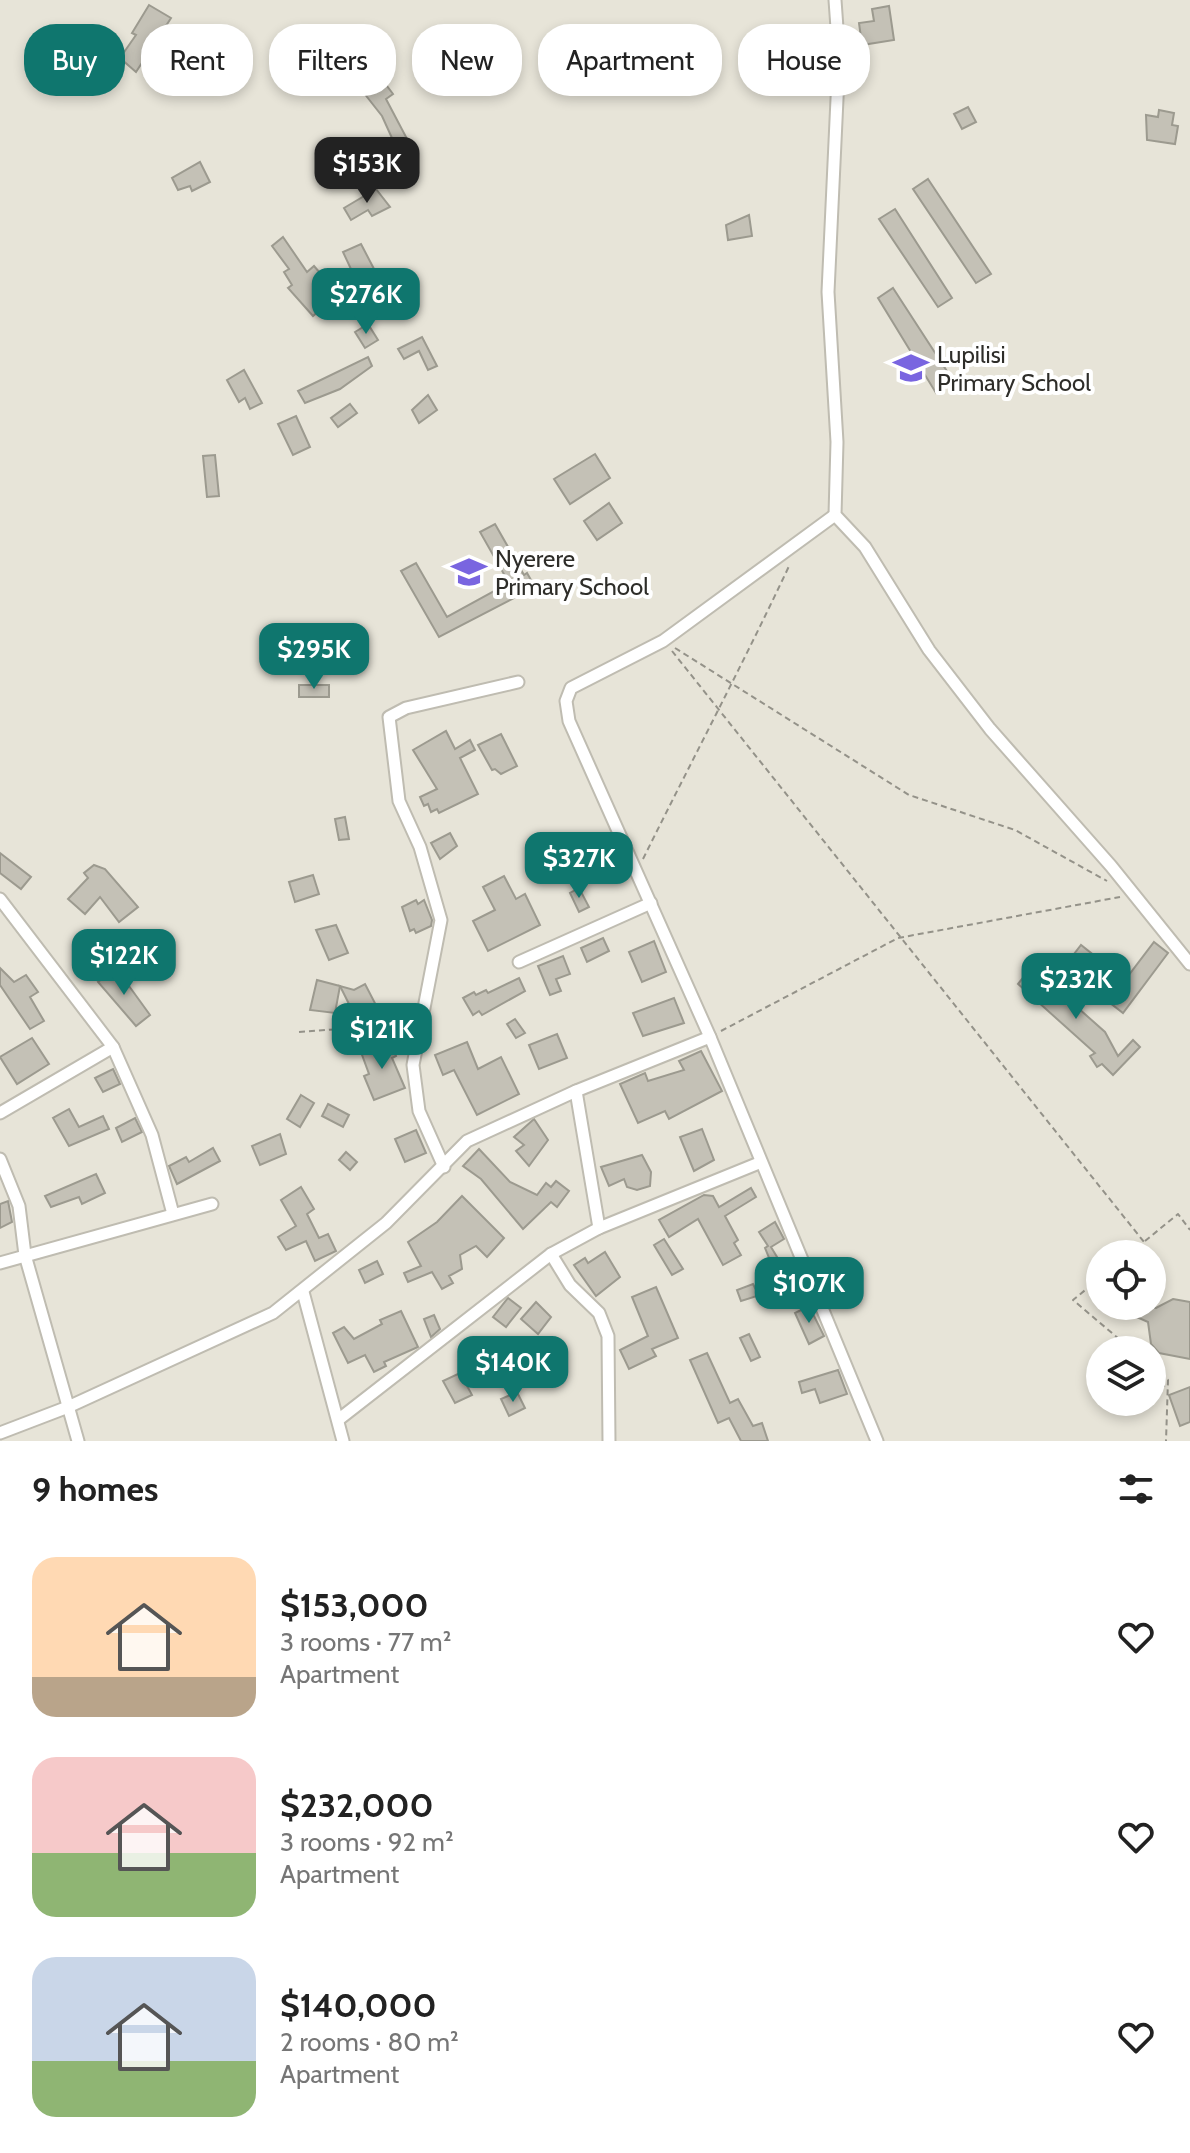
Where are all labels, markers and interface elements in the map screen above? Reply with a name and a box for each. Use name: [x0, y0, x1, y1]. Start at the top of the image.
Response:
chip: Buy: [24, 24, 125, 96]
chip: Rent: [141, 24, 253, 96]
chip: Filters: [269, 24, 396, 96]
chip: New: [412, 24, 522, 96]
chip: Apartment: [538, 24, 722, 96]
chip: House: [738, 24, 870, 96]
pin: $153K: [311, 137, 423, 205]
text: $153K: [333, 147, 401, 179]
pin: $276K: [310, 268, 422, 336]
text: $276K: [330, 278, 402, 310]
place label: Lupilisi Primary School: [937, 340, 1091, 397]
school or university icon: Lupilisi Primary School: [892, 349, 930, 387]
place label: Nyerere Primary School: [495, 544, 649, 601]
school or university icon: Nyerere Primary School: [450, 553, 488, 591]
pin: $295K: [258, 623, 370, 691]
text: $295K: [277, 633, 351, 665]
pin: $327K: [523, 832, 635, 900]
text: $327K: [543, 842, 615, 874]
pin: $122K: [68, 929, 180, 997]
text: $122K: [90, 939, 158, 971]
pin: $232K: [1020, 953, 1132, 1021]
text: $232K: [1040, 963, 1112, 995]
pin: $121K: [326, 1003, 438, 1071]
text: $121K: [350, 1013, 414, 1045]
map controls: [1086, 1240, 1166, 1416]
button: locate: [1086, 1240, 1166, 1320]
pin: $107K: [753, 1257, 865, 1325]
text: $107K: [773, 1267, 845, 1299]
pin: $140K: [457, 1336, 569, 1404]
button: layers: [1086, 1336, 1166, 1416]
text: $140K: [475, 1346, 551, 1378]
icon: filters: [1114, 1467, 1158, 1511]
text: 9 homes: [32, 1468, 158, 1510]
text: $153,000: [280, 1584, 428, 1626]
icon: home: [96, 1589, 192, 1685]
icon: heart: [1114, 1615, 1158, 1659]
text: 3 rooms · 77 m²: [280, 1626, 451, 1658]
text: Apartment: [280, 1658, 399, 1690]
text: $232,000: [280, 1784, 434, 1826]
icon: home: [96, 1789, 192, 1885]
icon: heart: [1114, 1815, 1158, 1859]
text: 3 rooms · 92 m²: [280, 1826, 454, 1858]
text: Apartment: [280, 1858, 399, 1890]
text: $140,000: [280, 1984, 437, 2026]
icon: home: [96, 1989, 192, 2085]
icon: heart: [1114, 2015, 1158, 2059]
text: 2 rooms · 80 m²: [280, 2026, 459, 2058]
text: Apartment: [280, 2058, 399, 2090]

